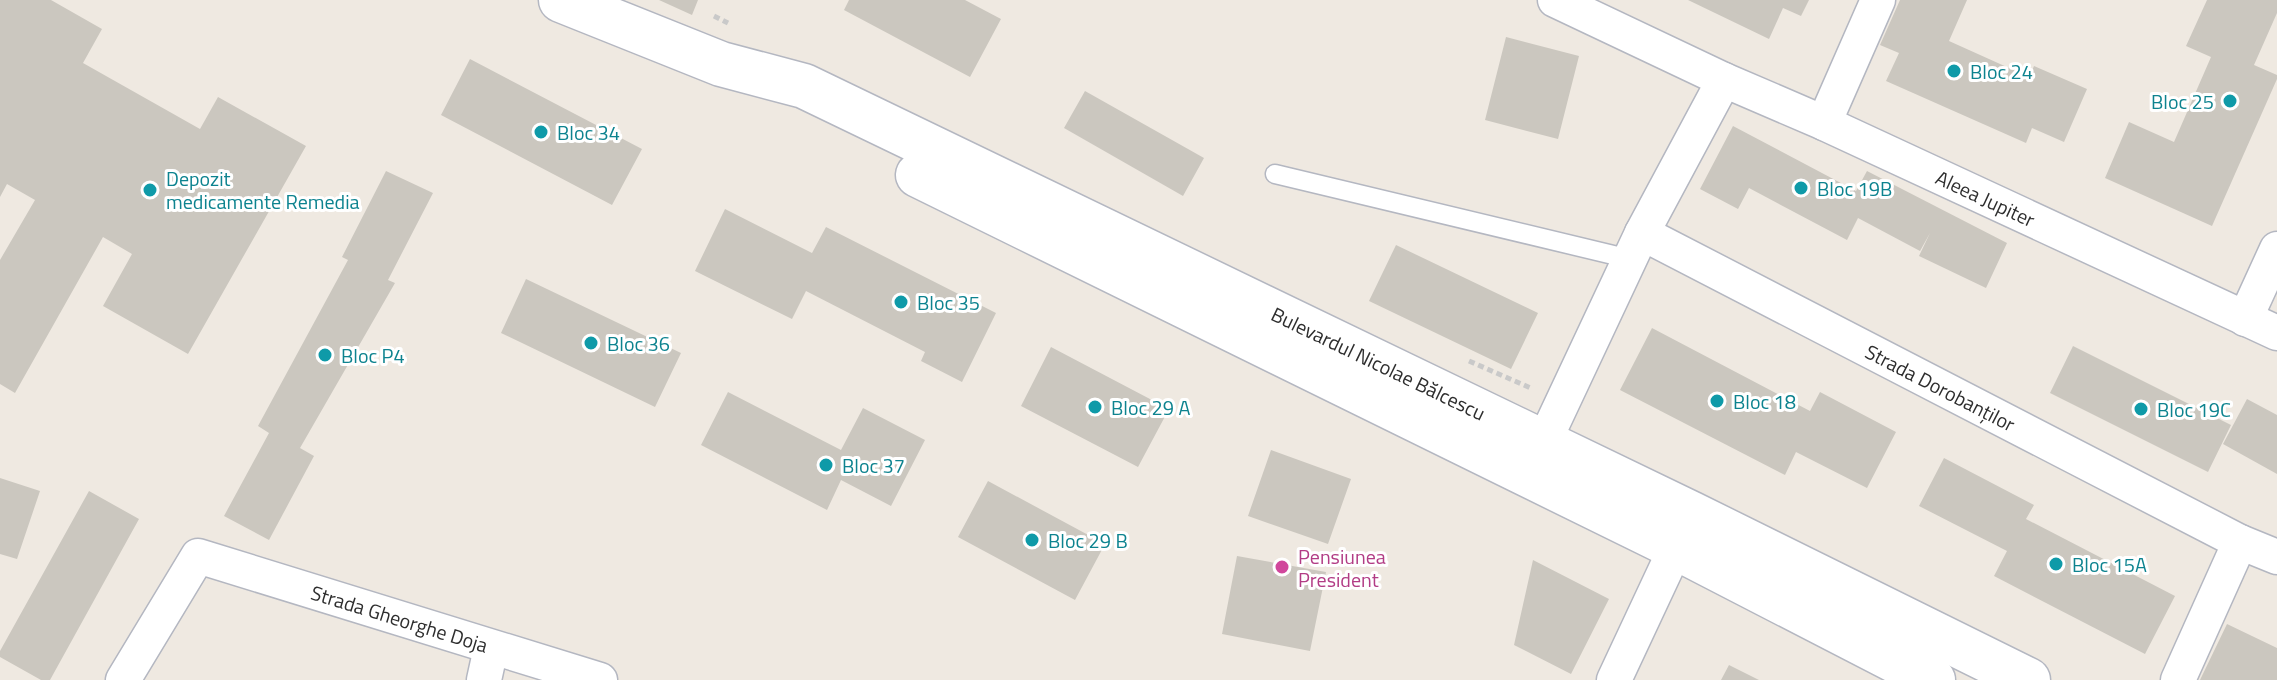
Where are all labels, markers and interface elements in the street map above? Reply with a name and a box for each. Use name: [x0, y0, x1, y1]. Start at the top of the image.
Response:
place label: Bloc 24: [1970, 56, 2033, 87]
marker: Bloc 24: [1945, 62, 1963, 80]
place label: Bloc 25: [2151, 86, 2214, 117]
marker: Bloc 25: [2221, 92, 2239, 110]
place label: Bloc 34: [557, 117, 620, 148]
marker: Bloc 34: [532, 123, 550, 141]
street label: Aleea Jupiter: [1931, 161, 2041, 234]
place label: Depozit medicamente Remedia: [166, 163, 360, 217]
place label: Bloc 19B: [1817, 173, 1892, 204]
marker: Bloc 19B: [1792, 179, 1810, 197]
marker: Depozit medicamente Remedia: [141, 181, 159, 199]
place label: Bloc 35: [917, 287, 980, 318]
marker: Bloc 35: [892, 293, 910, 311]
street label: Bulevardul Nicolae Bălcescu: [1266, 298, 1491, 428]
place label: Bloc 36: [607, 328, 670, 359]
marker: Bloc 36: [582, 334, 600, 352]
street label: Strada Dorobanților: [1860, 336, 2021, 439]
place label: Bloc P4: [341, 340, 405, 371]
marker: Bloc P4: [316, 346, 334, 364]
place label: Bloc 18: [1733, 386, 1796, 417]
place label: Bloc 29 A: [1111, 392, 1190, 423]
marker: Bloc 18: [1708, 392, 1726, 410]
place label: Bloc 19C: [2157, 394, 2231, 425]
marker: Bloc 29 A: [1086, 398, 1104, 416]
marker: Bloc 19C: [2132, 400, 2150, 418]
place label: Bloc 37: [842, 450, 905, 481]
marker: Bloc 37: [817, 456, 835, 474]
place label: Bloc 29 B: [1048, 525, 1128, 556]
marker: Bloc 29 B: [1023, 531, 1041, 549]
place label: Pensiunea President: [1298, 541, 1386, 595]
place label: Bloc 15A: [2072, 549, 2147, 580]
marker: Bloc 15A: [2047, 555, 2065, 573]
marker: Pensiunea President: [1273, 558, 1291, 576]
street label: Strada Gheorghe Doja: [307, 576, 492, 660]

